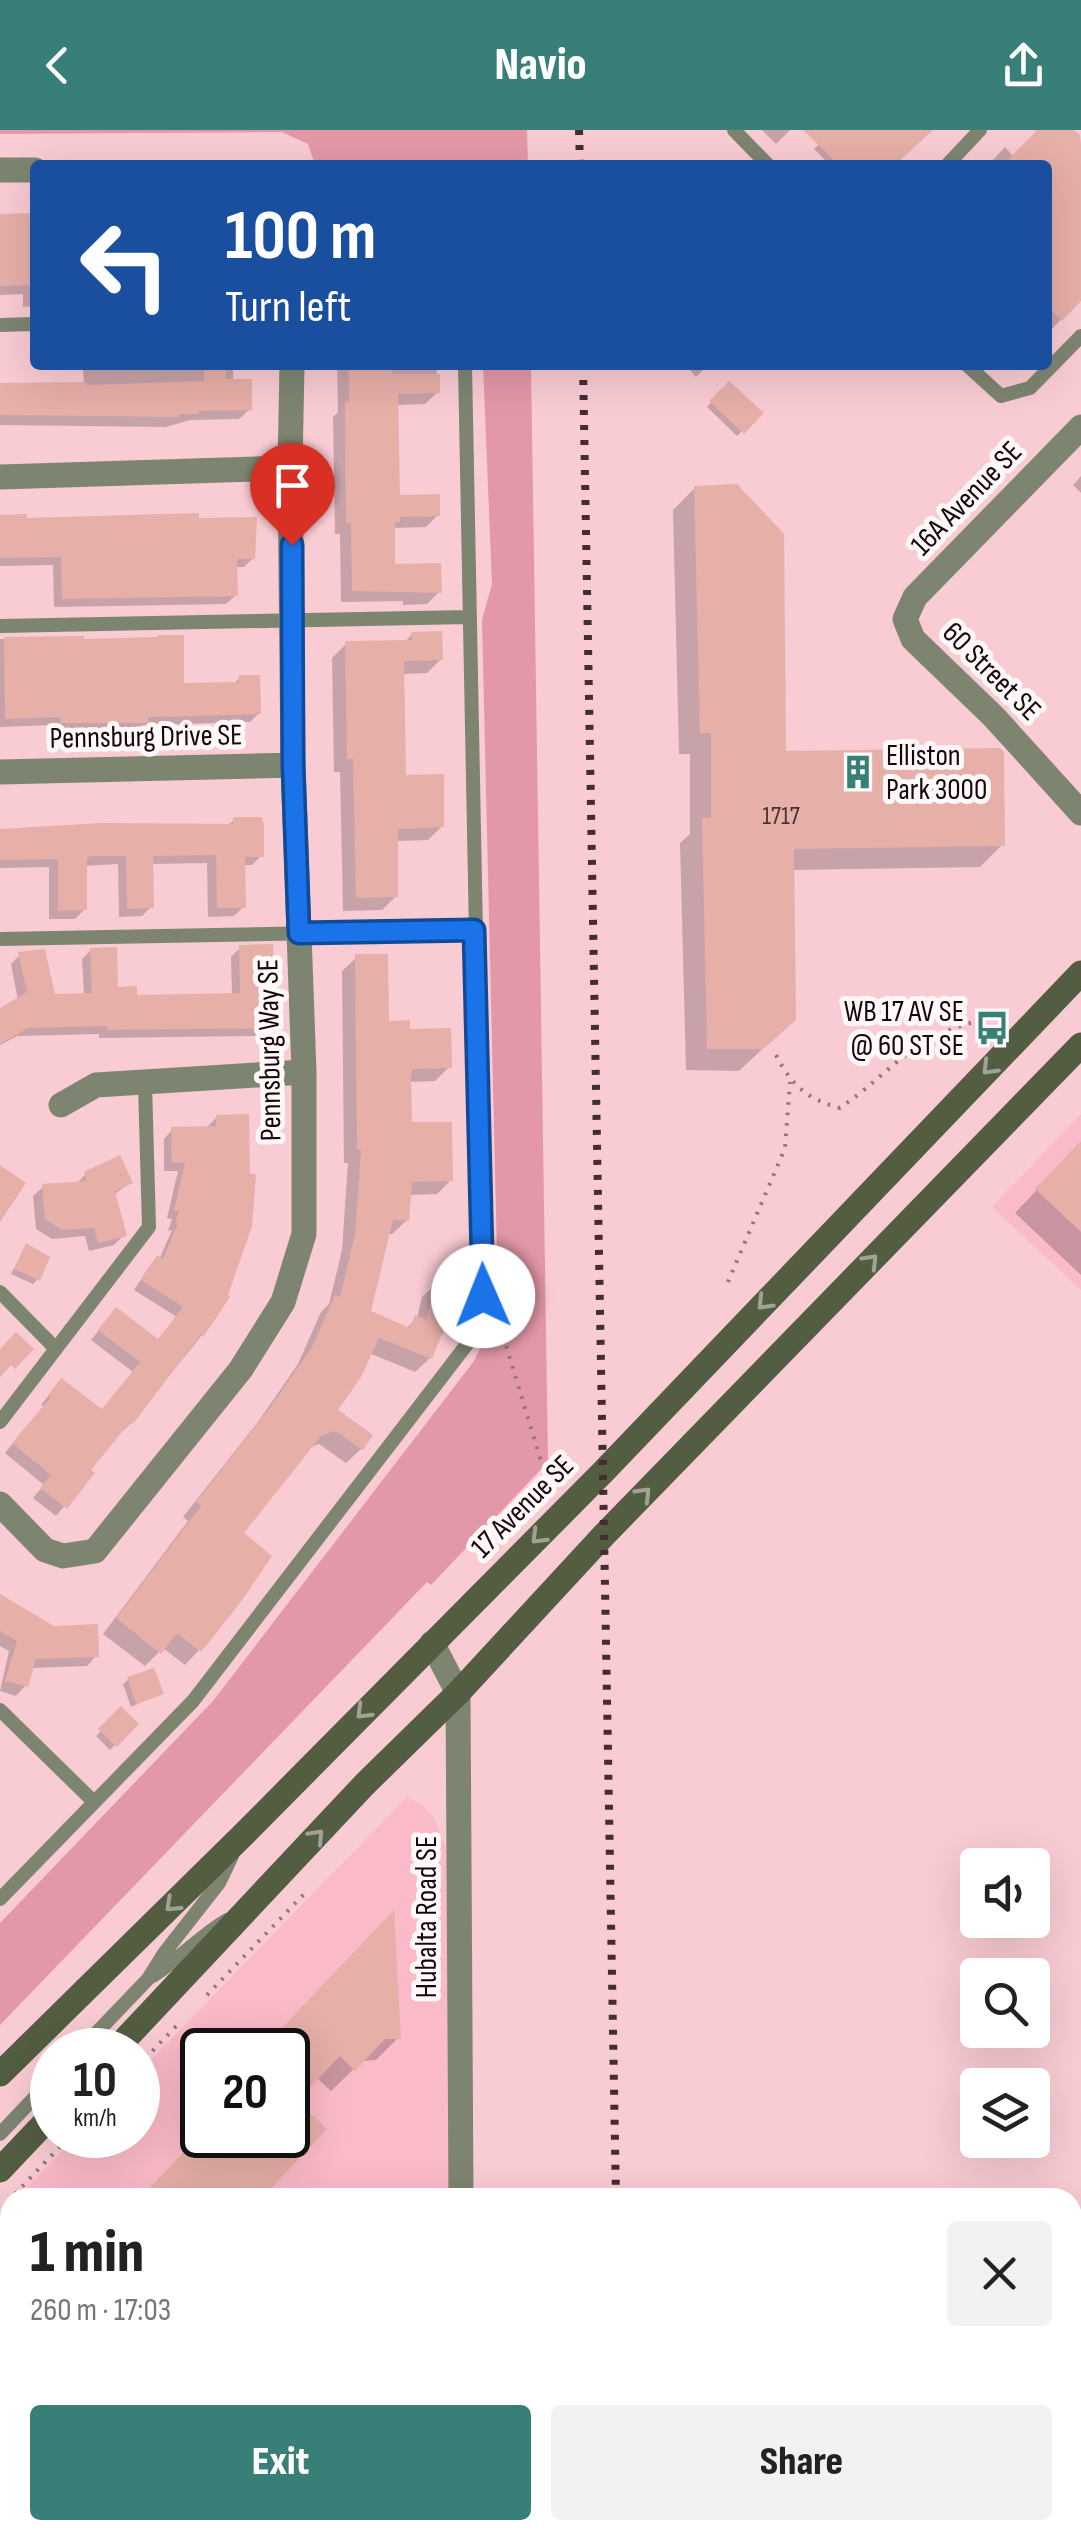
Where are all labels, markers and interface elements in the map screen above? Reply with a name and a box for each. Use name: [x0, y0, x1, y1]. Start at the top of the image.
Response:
icon: back: [30, 38, 85, 93]
text: Navio: [494, 38, 587, 93]
icon: share: [996, 38, 1051, 93]
text: 100 m: [225, 195, 376, 279]
icon: left: [60, 200, 190, 330]
text: Turn left: [225, 280, 351, 335]
street label: 16A Avenue SE: [904, 434, 1030, 563]
pin: [250, 443, 335, 546]
icon: arrive: [265, 458, 320, 513]
street label: 60 Street SE: [935, 615, 1048, 728]
street label: Pennsburg Drive SE: [49, 717, 243, 757]
place label: Elliston Park 3000: [886, 738, 987, 808]
building icon: Elliston Park 3000: [839, 753, 877, 791]
house number: 1717: [762, 801, 800, 832]
street label: Pennsburg Way SE: [250, 959, 290, 1141]
place label: WB 17 AV SE @ 60 ST SE: [844, 994, 964, 1064]
bus stop icon: WB 17 AV SE @ 60 ST SE: [973, 1009, 1011, 1047]
one-way arrow: [982, 1057, 1000, 1075]
position arrow: [431, 1244, 535, 1348]
one-way arrow: [859, 1255, 877, 1273]
one-way arrow: [758, 1291, 776, 1310]
street label: 17 Avenue SE: [464, 1448, 582, 1566]
one-way arrow: [632, 1488, 650, 1506]
one-way arrow: [531, 1525, 549, 1543]
one-way arrow: [357, 1701, 375, 1719]
one-way arrow: [305, 1829, 323, 1848]
street label: Hubalta Road SE: [409, 1836, 445, 1998]
map controls: [960, 1848, 1050, 2158]
button: sound: [960, 1848, 1050, 1938]
one-way arrow: [165, 1893, 183, 1911]
button: search: [960, 1958, 1050, 2048]
speed limit sign: 20: [180, 2028, 310, 2158]
text: 10: [73, 2051, 117, 2111]
button: layers: [960, 2068, 1050, 2158]
text: km/h: [73, 2103, 117, 2134]
text: 1 min: [30, 2217, 144, 2289]
button: close: [947, 2221, 1052, 2326]
text: 260 m · 17:03: [30, 2291, 171, 2330]
button: Exit: [30, 2405, 531, 2520]
button: Share: [551, 2405, 1052, 2520]

